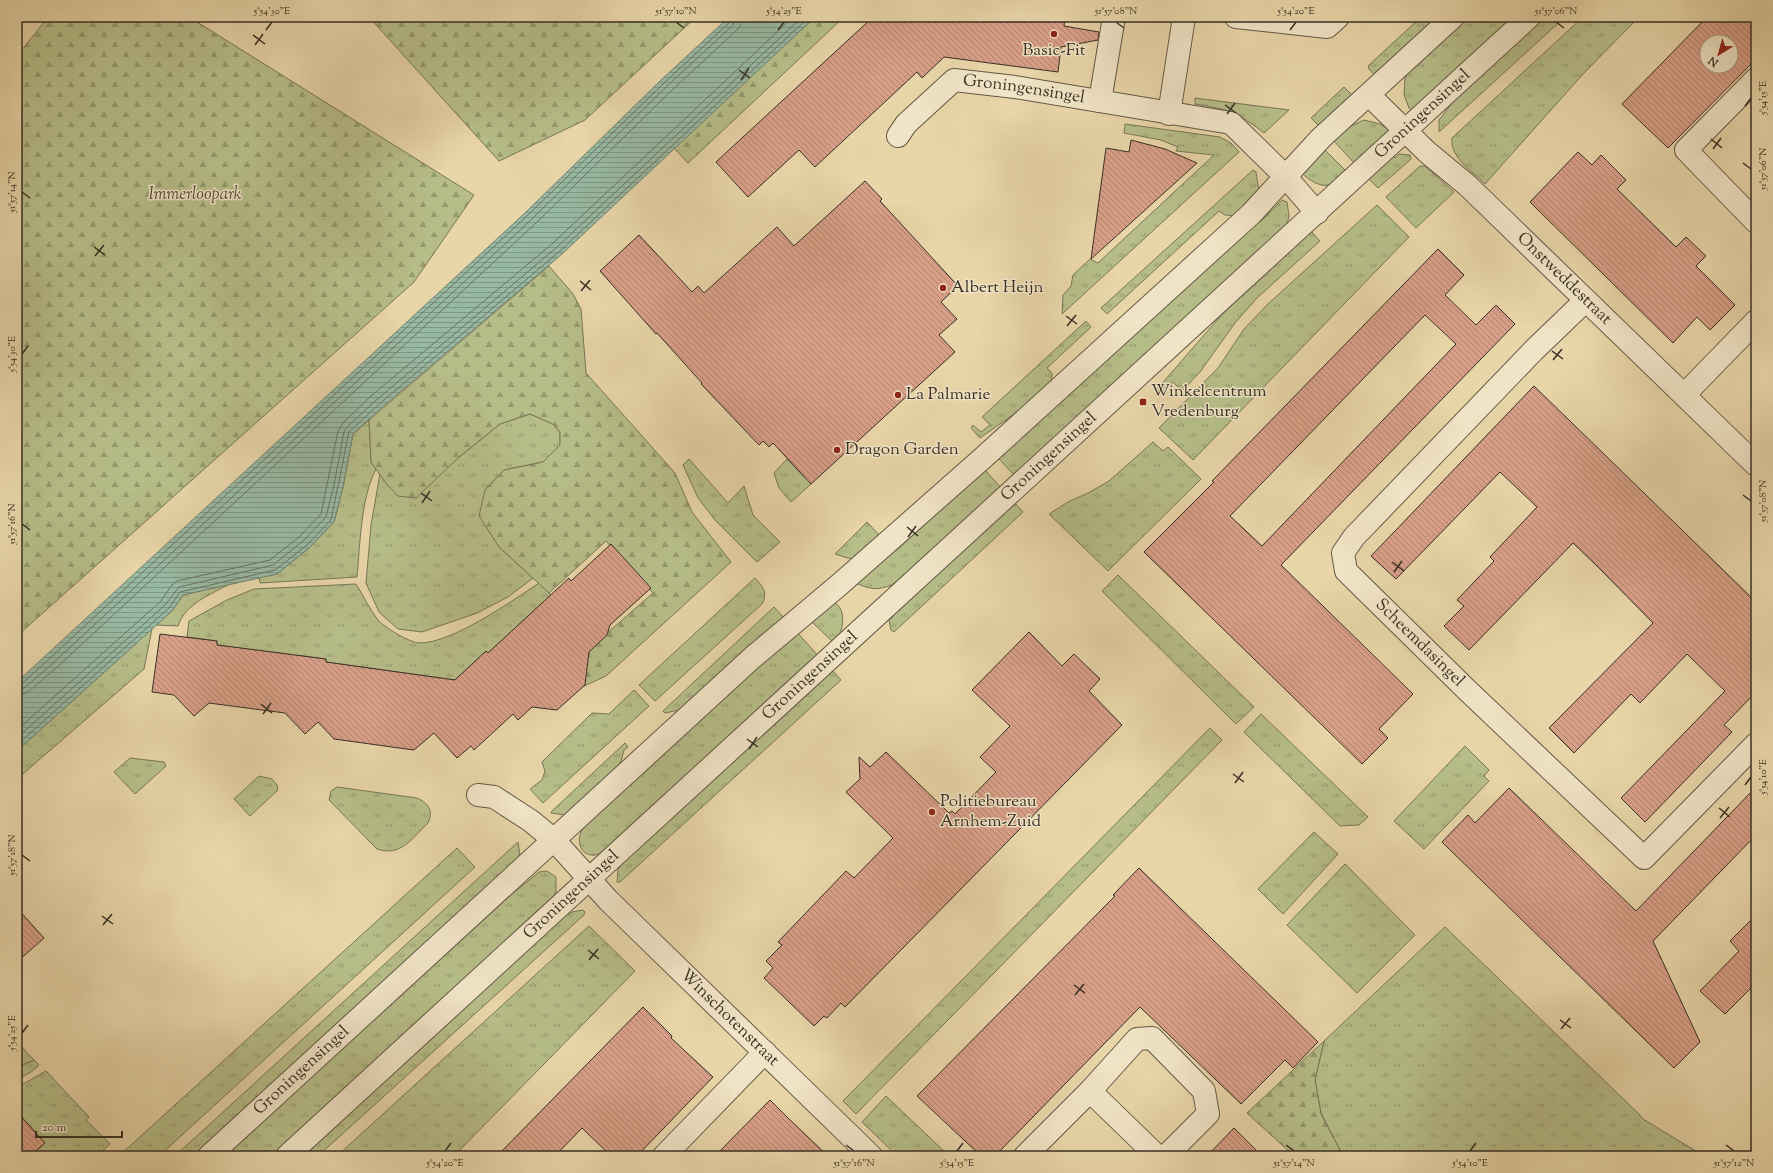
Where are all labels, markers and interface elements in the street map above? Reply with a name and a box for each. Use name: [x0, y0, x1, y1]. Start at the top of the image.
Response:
text: 5°54'30"E: [253, 4, 290, 19]
text: 51°57'10"N: [654, 4, 697, 19]
text: 5°54'25"E: [765, 4, 802, 19]
text: 51°57'08"N: [1094, 4, 1137, 19]
text: 5°54'20"E: [1277, 4, 1314, 19]
text: 51°57'06"N: [1534, 4, 1577, 19]
marker: Basic-Fit: [1049, 29, 1059, 39]
north arrow: [1699, 34, 1739, 74]
place label: Basic-Fit: [1022, 39, 1086, 63]
text: N: [1705, 52, 1723, 71]
street label: Groningensingel: [1369, 64, 1476, 165]
street label: Groningensingel: [962, 69, 1087, 110]
text: 5°54'15"E: [1756, 81, 1771, 116]
text: 51°57'06"N: [1756, 148, 1771, 191]
text: 51°57'14"N: [5, 171, 20, 214]
park label: Immerloopark: [149, 183, 242, 207]
street label: Onstweddestraat: [1511, 227, 1617, 331]
place label: Albert Heijn: [951, 276, 1044, 300]
marker: Albert Heijn: [938, 283, 948, 293]
text: 5°54'30"E: [5, 336, 20, 373]
place label: Winkelcentrum Vredenburg: [1151, 380, 1267, 424]
place label: La Palmarie: [906, 383, 990, 407]
marker: La Palmarie: [893, 390, 903, 400]
marker: Winkelcentrum Vredenburg: [1138, 397, 1148, 407]
street label: Groningensingel: [996, 407, 1103, 507]
place label: Dragon Garden: [845, 438, 959, 462]
marker: Dragon Garden: [832, 445, 842, 455]
text: 51°57'08"N: [1756, 480, 1771, 523]
text: 51°57'16"N: [5, 503, 20, 546]
street label: Scheemdasingel: [1369, 594, 1470, 693]
street label: Groningensingel: [757, 626, 864, 726]
text: 5°54'10"E: [1756, 759, 1771, 796]
place label: Politiebureau Arnhem-Zuid: [940, 790, 1041, 834]
marker: Politiebureau Arnhem-Zuid: [927, 807, 937, 817]
text: 51°57'18"N: [5, 834, 20, 877]
street label: Groningensingel: [518, 845, 625, 945]
street label: Winschotenstraat: [674, 964, 784, 1072]
text: 5°54'25"E: [5, 1015, 20, 1052]
street label: Groningensingel: [248, 1020, 355, 1121]
scale bar: [36, 1113, 122, 1139]
text: 20 m: [42, 1119, 67, 1137]
text: 5°54'20"E: [426, 1156, 463, 1171]
text: 51°57'16"N: [832, 1156, 875, 1171]
text: 5°54'15"E: [939, 1156, 974, 1171]
text: 51°57'14"N: [1272, 1156, 1315, 1171]
text: 5°54'10"E: [1451, 1156, 1488, 1171]
text: 51°57'12"N: [1713, 1156, 1754, 1171]

